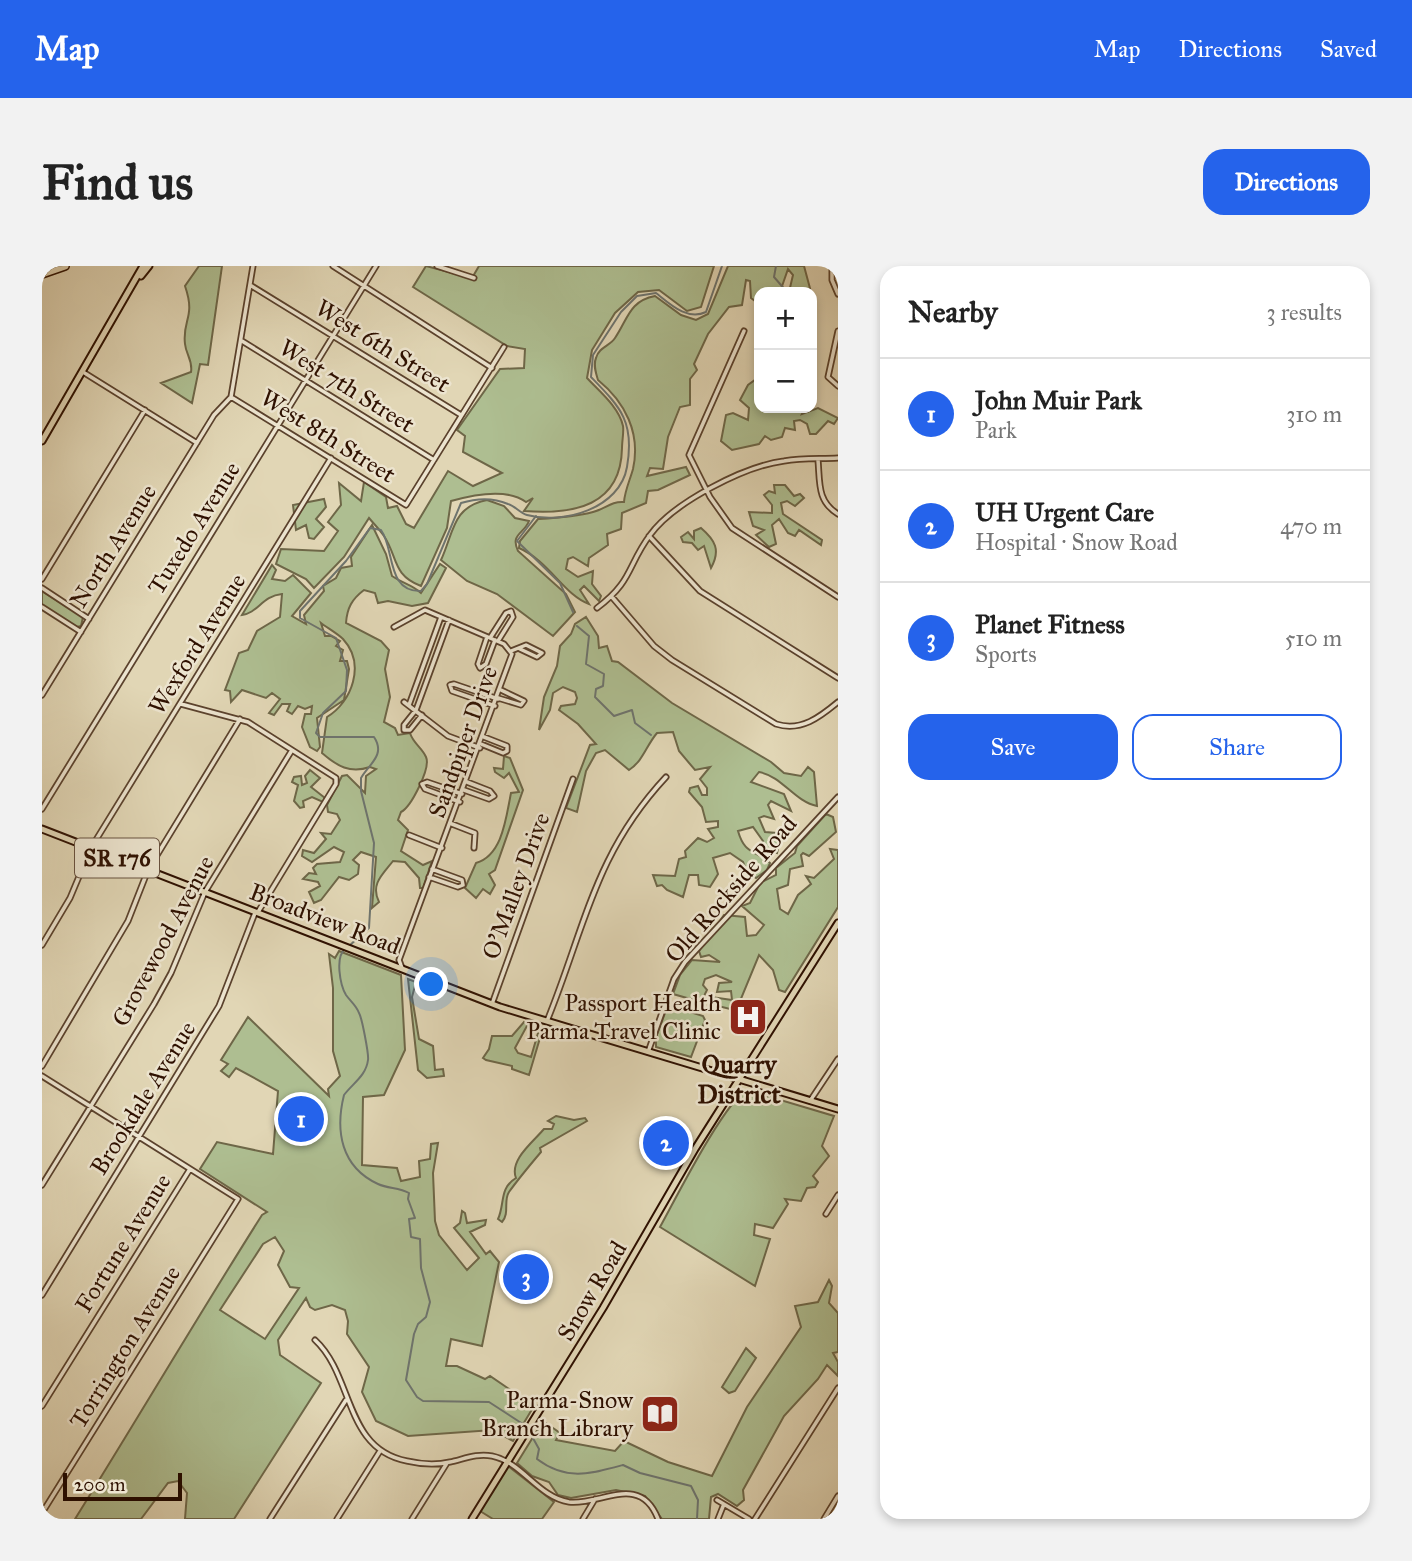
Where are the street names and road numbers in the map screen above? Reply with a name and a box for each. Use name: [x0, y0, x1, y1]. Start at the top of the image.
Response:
street label: West 6th Street: [310, 293, 456, 400]
street label: West 7th Street: [274, 333, 421, 440]
street label: West 8th Street: [255, 383, 402, 490]
street label: Tuxedo Avenue: [141, 456, 247, 600]
street label: North Avenue: [63, 479, 163, 613]
street label: Wexford Avenue: [142, 568, 252, 720]
street label: Sandpiper Drive: [422, 662, 504, 822]
street label: O'Malley Drive: [476, 809, 556, 963]
street label: Old Rockside Road: [659, 809, 803, 969]
road number: SR 176: [75, 838, 159, 878]
street label: Grovewood Avenue: [105, 850, 221, 1032]
street label: Broadview Road: [245, 876, 405, 962]
street label: Brookdale Avenue: [84, 1015, 202, 1181]
street label: Fortune Avenue: [68, 1168, 178, 1318]
street label: Snow Road: [551, 1236, 633, 1346]
street label: Torrington Avenue: [63, 1260, 187, 1434]

